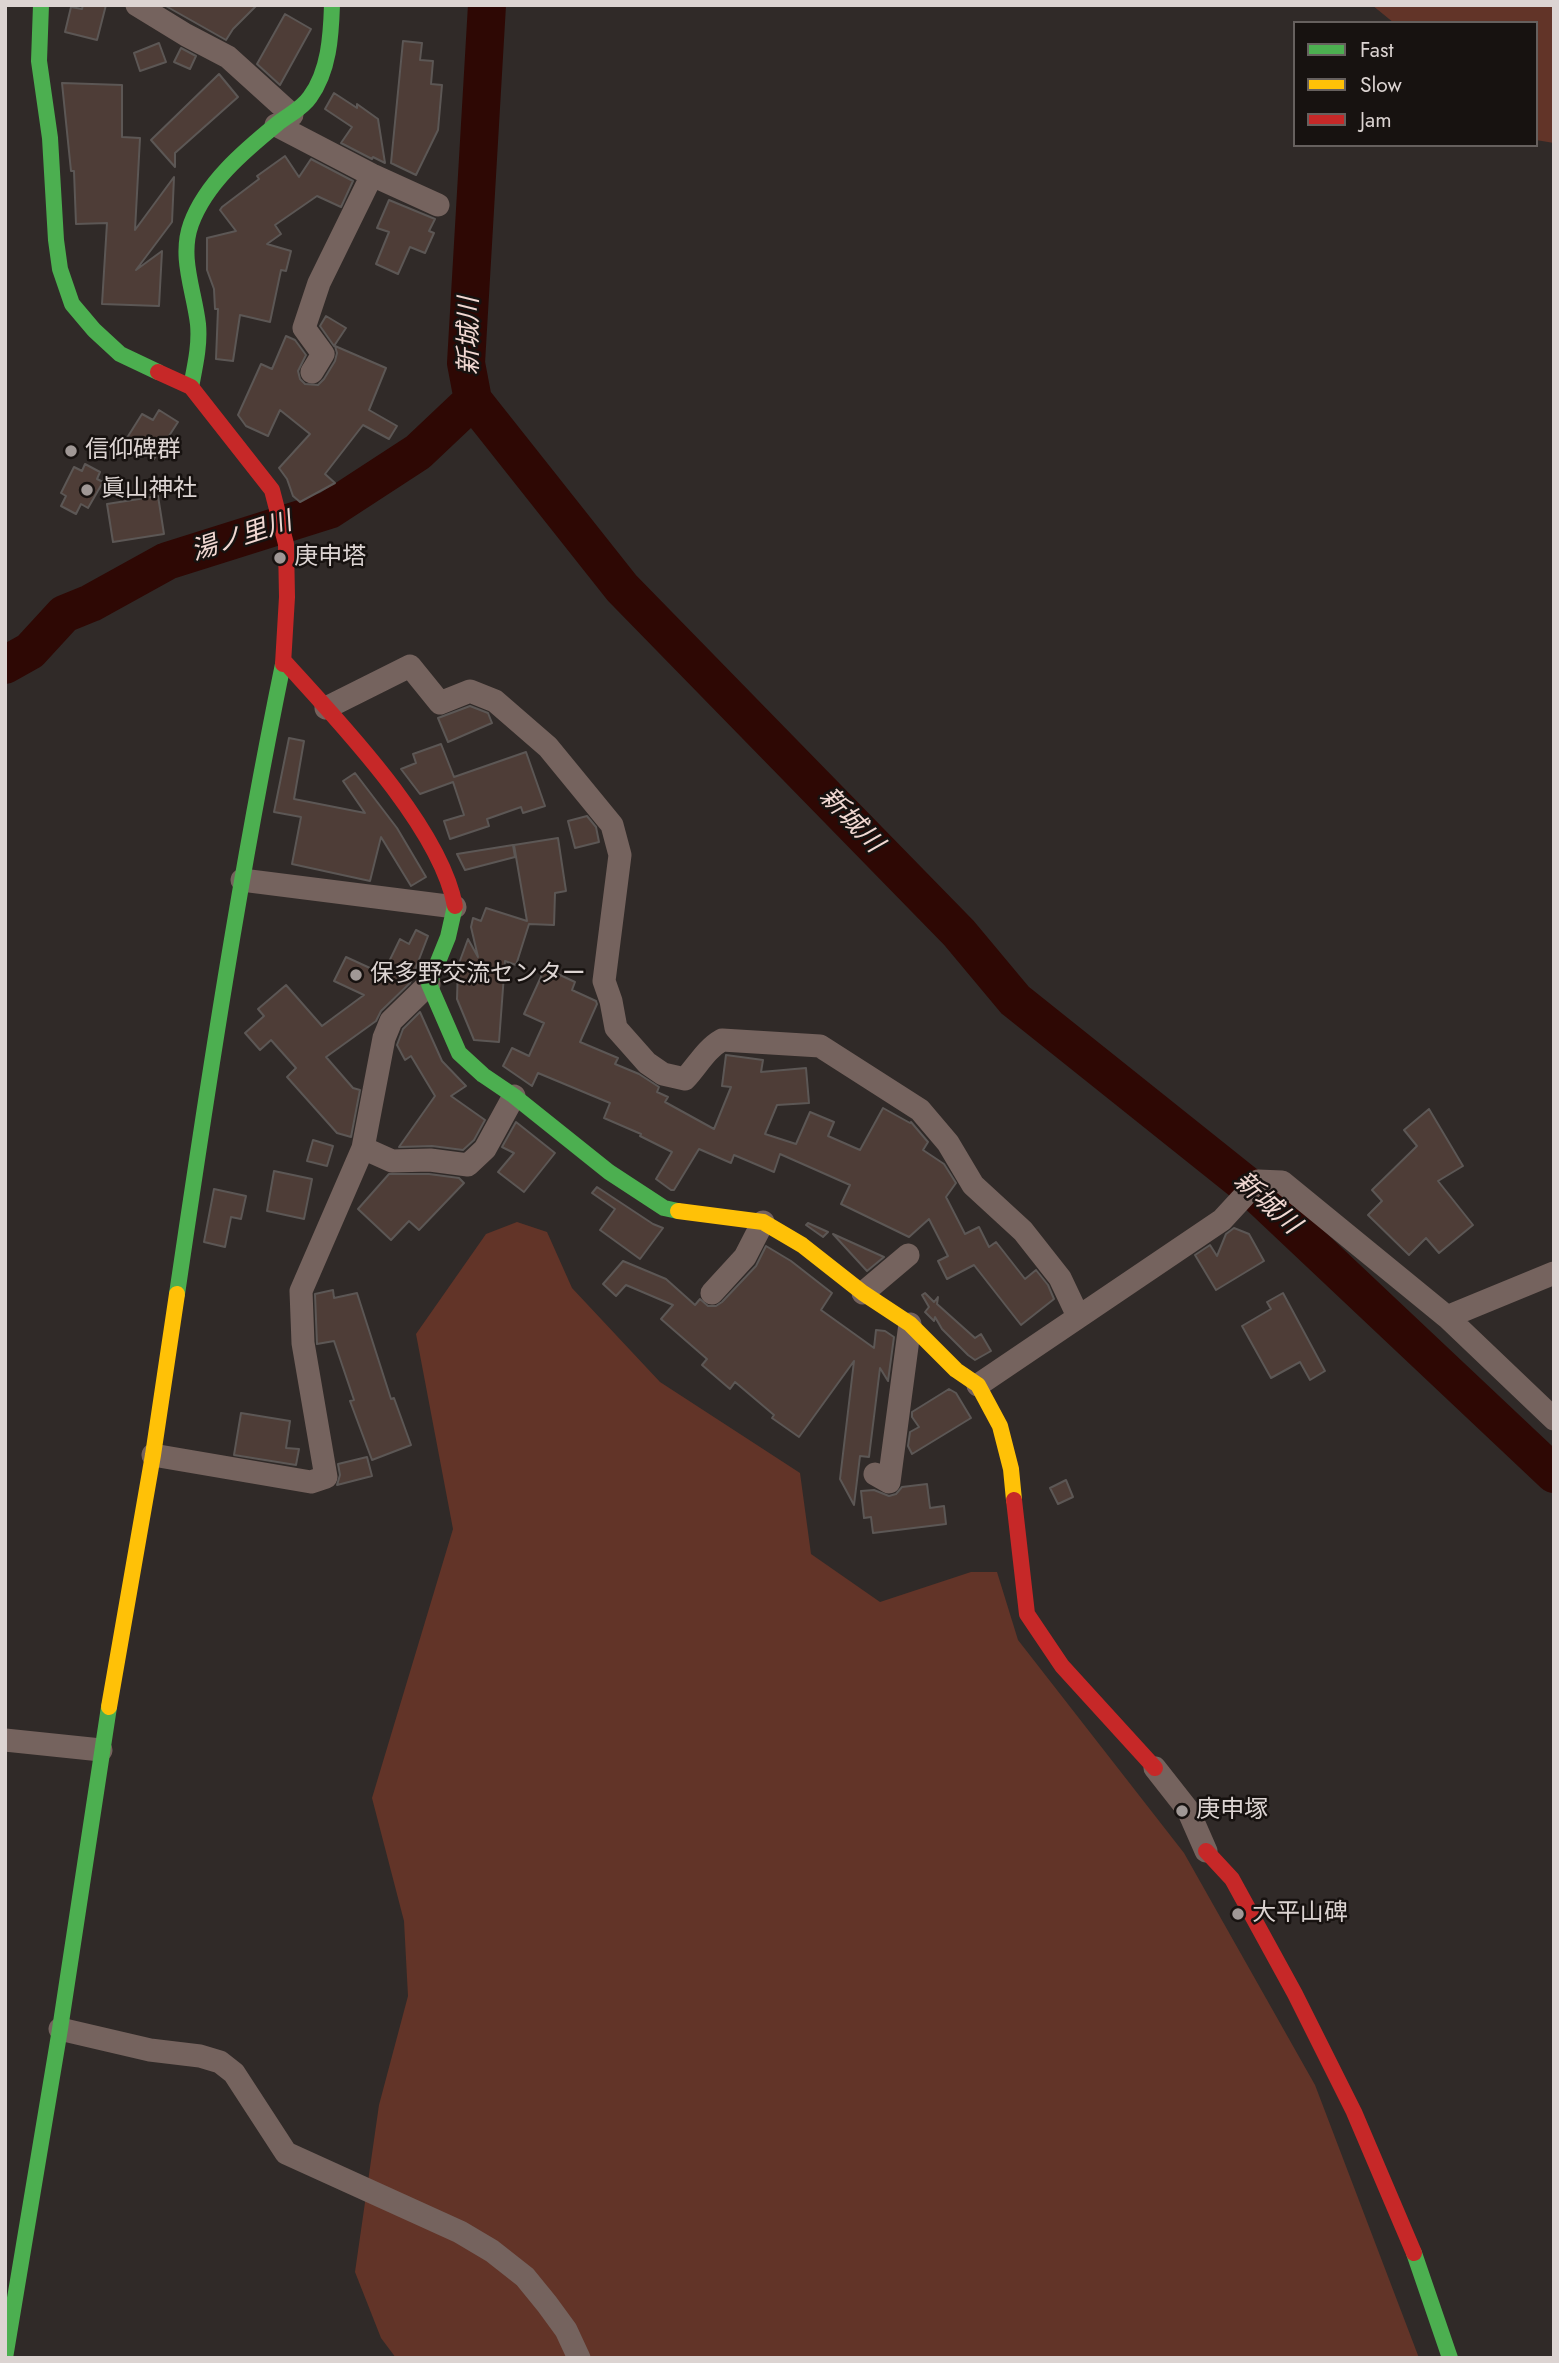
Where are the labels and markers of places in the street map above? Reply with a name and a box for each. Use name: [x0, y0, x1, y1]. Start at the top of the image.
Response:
place label: 信仰碑群: [85, 437, 181, 465]
marker: 信仰碑群: [63, 443, 79, 459]
place label: 眞山神社: [101, 476, 197, 504]
marker: 眞山神社: [79, 482, 95, 498]
place label: 庚申塔: [294, 544, 366, 572]
marker: 庚申塔: [272, 550, 288, 566]
place label: 保多野交流センター: [370, 961, 586, 989]
marker: 保多野交流センター: [348, 967, 364, 983]
place label: 庚申塚: [1196, 1797, 1268, 1825]
marker: 庚申塚: [1174, 1803, 1190, 1819]
place label: 大平山碑: [1252, 1900, 1348, 1928]
marker: 大平山碑: [1230, 1906, 1246, 1922]

